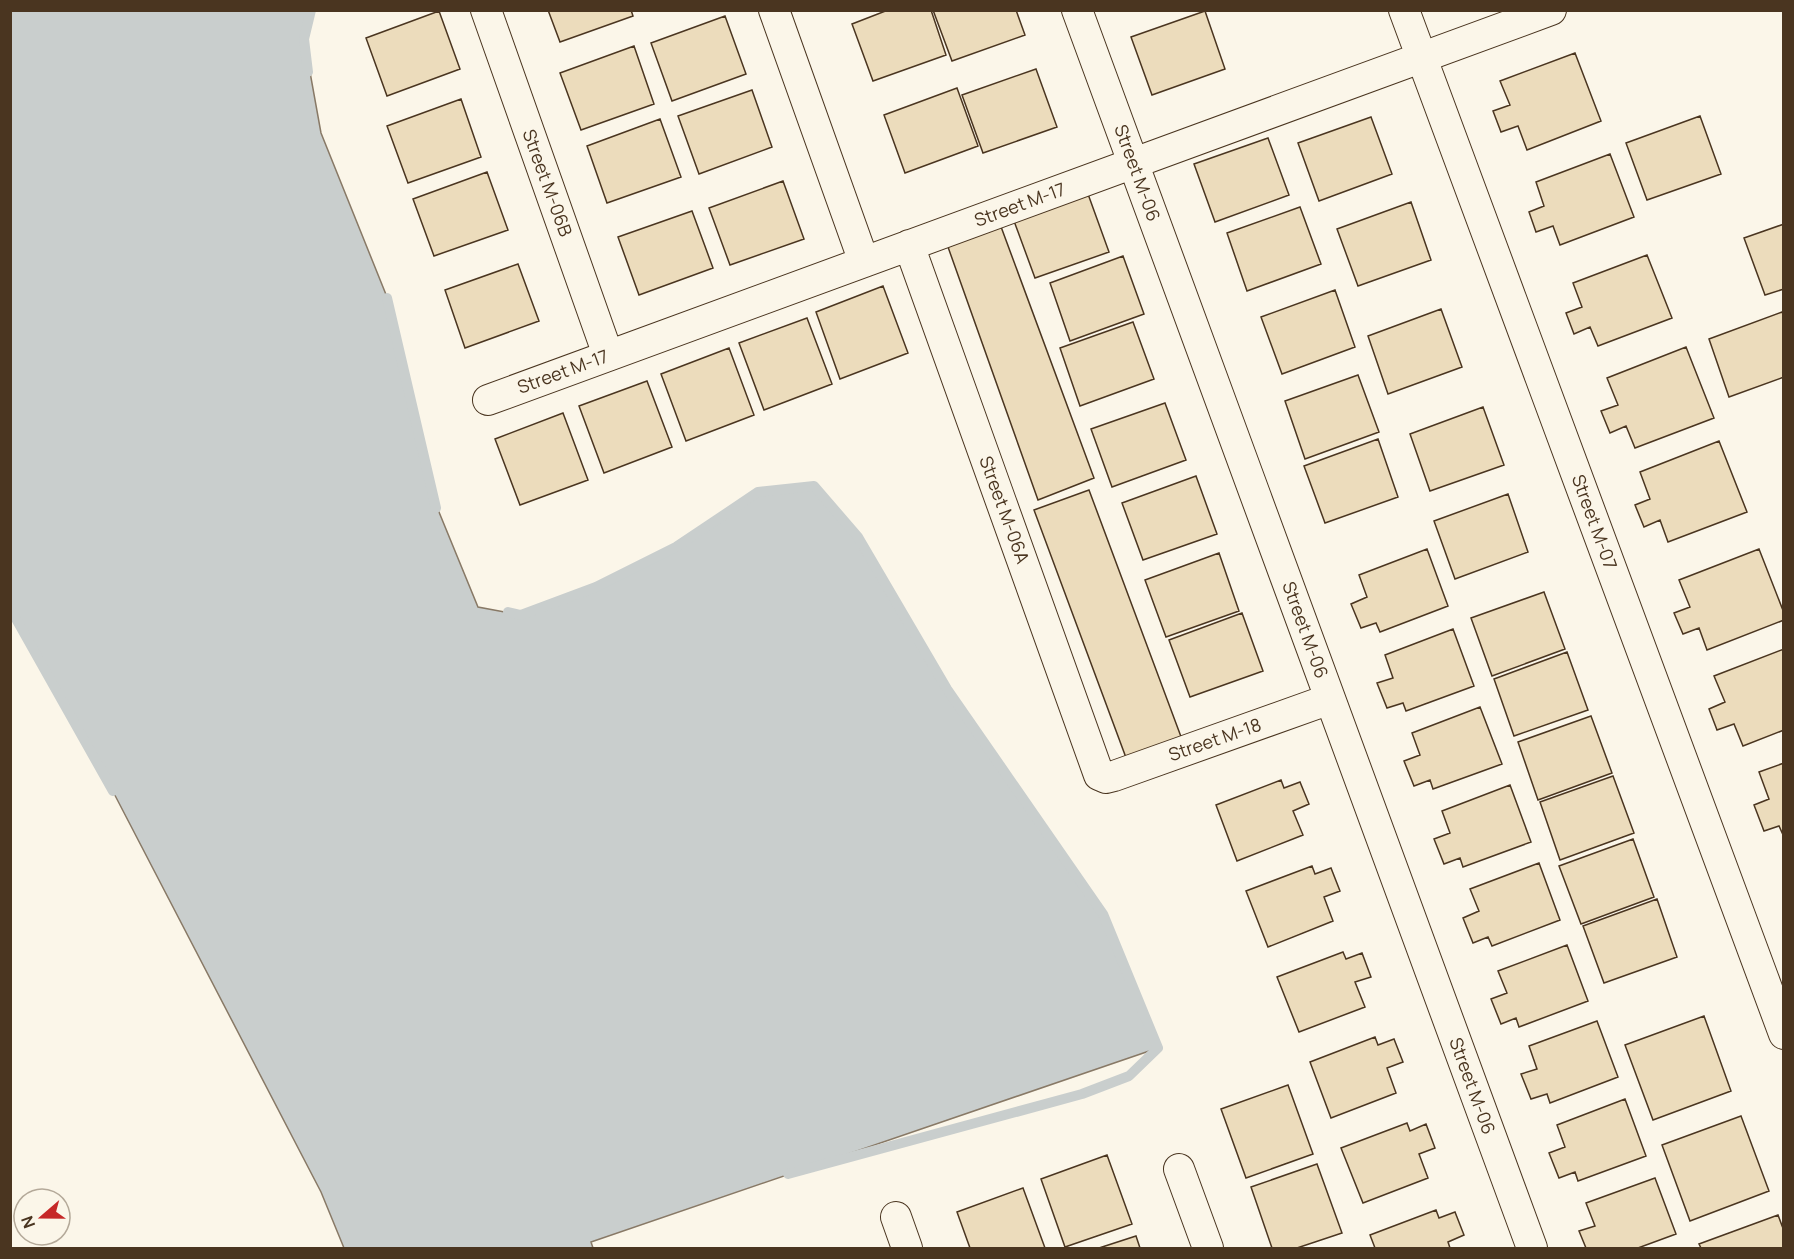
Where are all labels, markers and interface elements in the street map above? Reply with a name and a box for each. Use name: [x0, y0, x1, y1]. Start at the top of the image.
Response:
street label: Street M-06: [1109, 121, 1167, 224]
street label: Street M-06B: [517, 126, 578, 240]
street label: Street M-17: [971, 177, 1069, 232]
street label: Street M-17: [514, 344, 612, 399]
street label: Street M-06A: [974, 453, 1036, 567]
street label: Street M-07: [1567, 471, 1623, 572]
street label: Street M-06: [1277, 578, 1335, 681]
street label: Street M-18: [1165, 712, 1264, 766]
street label: Street M-06: [1444, 1034, 1502, 1137]
north arrow: [12, 1187, 72, 1247]
text: N: [16, 1213, 40, 1231]

